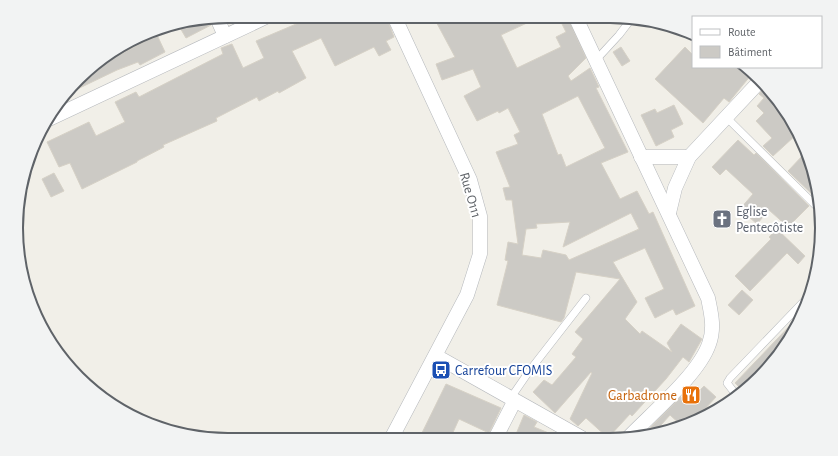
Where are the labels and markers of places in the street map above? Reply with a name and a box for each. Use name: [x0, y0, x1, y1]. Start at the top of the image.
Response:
place label: Eglise Pentecôtiste: [736, 205, 803, 235]
church icon: Eglise Pentecôtiste: [711, 208, 733, 230]
bus stop icon: Carrefour CFOMIS: [430, 359, 452, 381]
place label: Carrefour CFOMIS: [455, 364, 552, 378]
restaurant icon: Garbadrome: [680, 384, 702, 406]
place label: Garbadrome: [608, 389, 677, 403]

